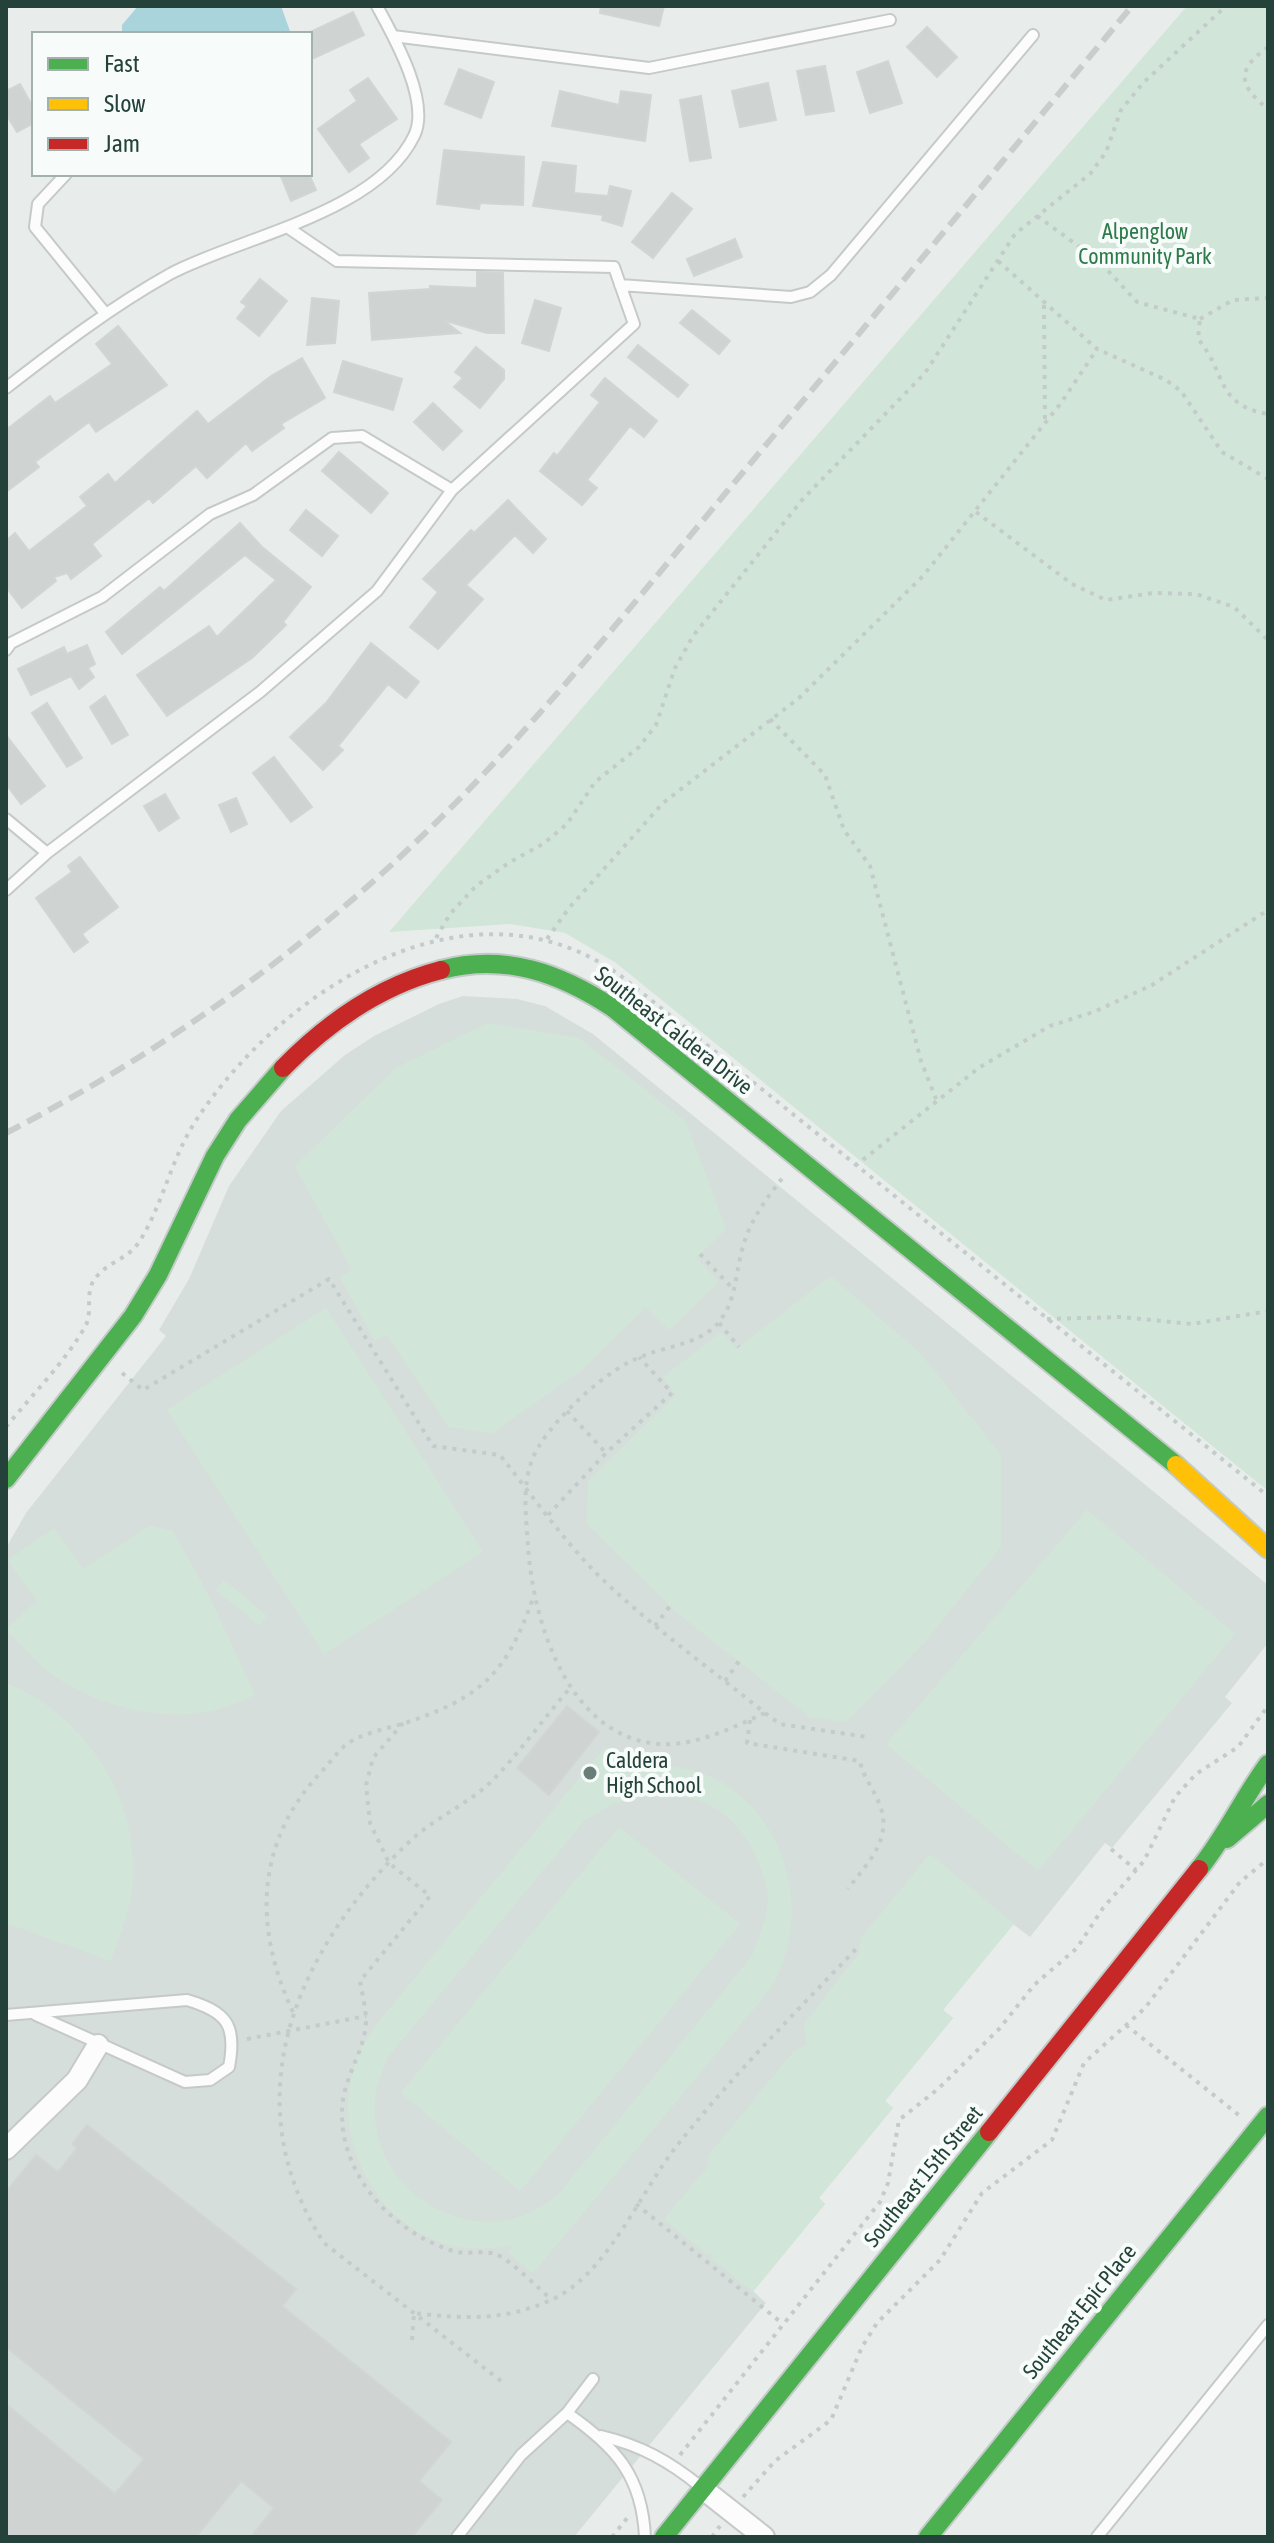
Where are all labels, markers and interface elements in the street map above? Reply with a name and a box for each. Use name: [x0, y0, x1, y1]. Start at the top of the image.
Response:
legend: [32, 32, 312, 176]
text: Fast: [104, 50, 140, 77]
text: Slow: [104, 90, 146, 117]
text: Jam: [104, 130, 140, 157]
park label: Alpenglow Community Park: [1078, 218, 1212, 269]
street label: Southeast Caldera Drive: [590, 960, 758, 1100]
place label: Caldera High School: [606, 1747, 702, 1798]
marker: Caldera High School: [581, 1764, 599, 1782]
street label: Southeast 15th Street: [858, 2100, 988, 2252]
street label: Southeast Epic Place: [1017, 2238, 1141, 2384]

